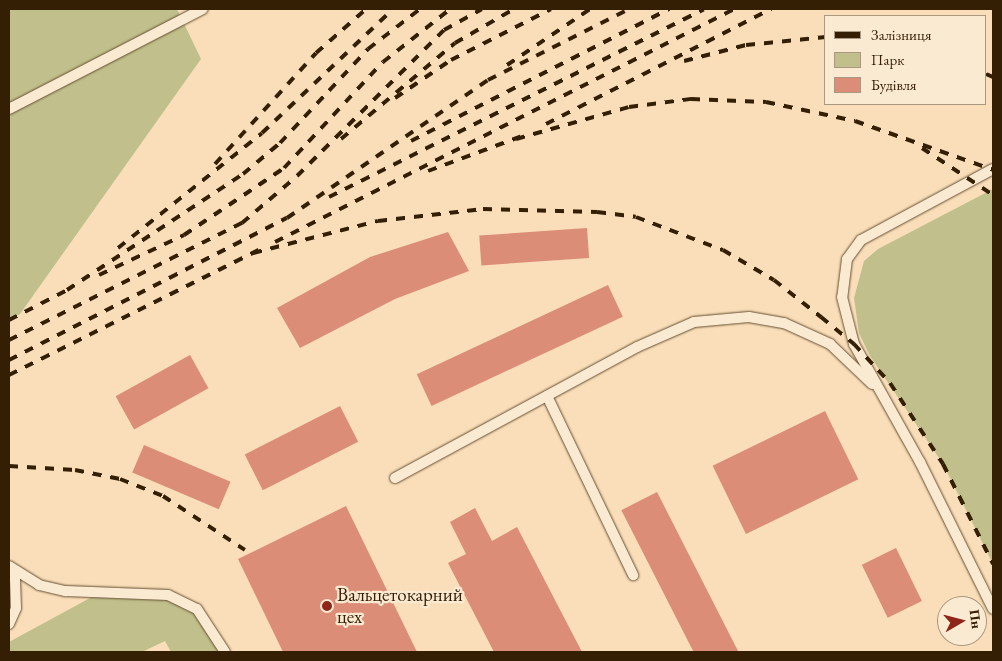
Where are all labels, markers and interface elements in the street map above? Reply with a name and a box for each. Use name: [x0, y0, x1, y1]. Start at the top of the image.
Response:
legend: [824, 15, 987, 105]
text: Залізниця: [871, 25, 931, 44]
text: Парк: [871, 50, 904, 69]
text: Будівля: [871, 75, 917, 94]
place label: Вальцетокарний цех: [337, 584, 463, 628]
north arrow: [937, 596, 987, 646]
marker: Вальцетокарний цех: [321, 600, 333, 612]
text: Пн: [966, 608, 986, 630]

